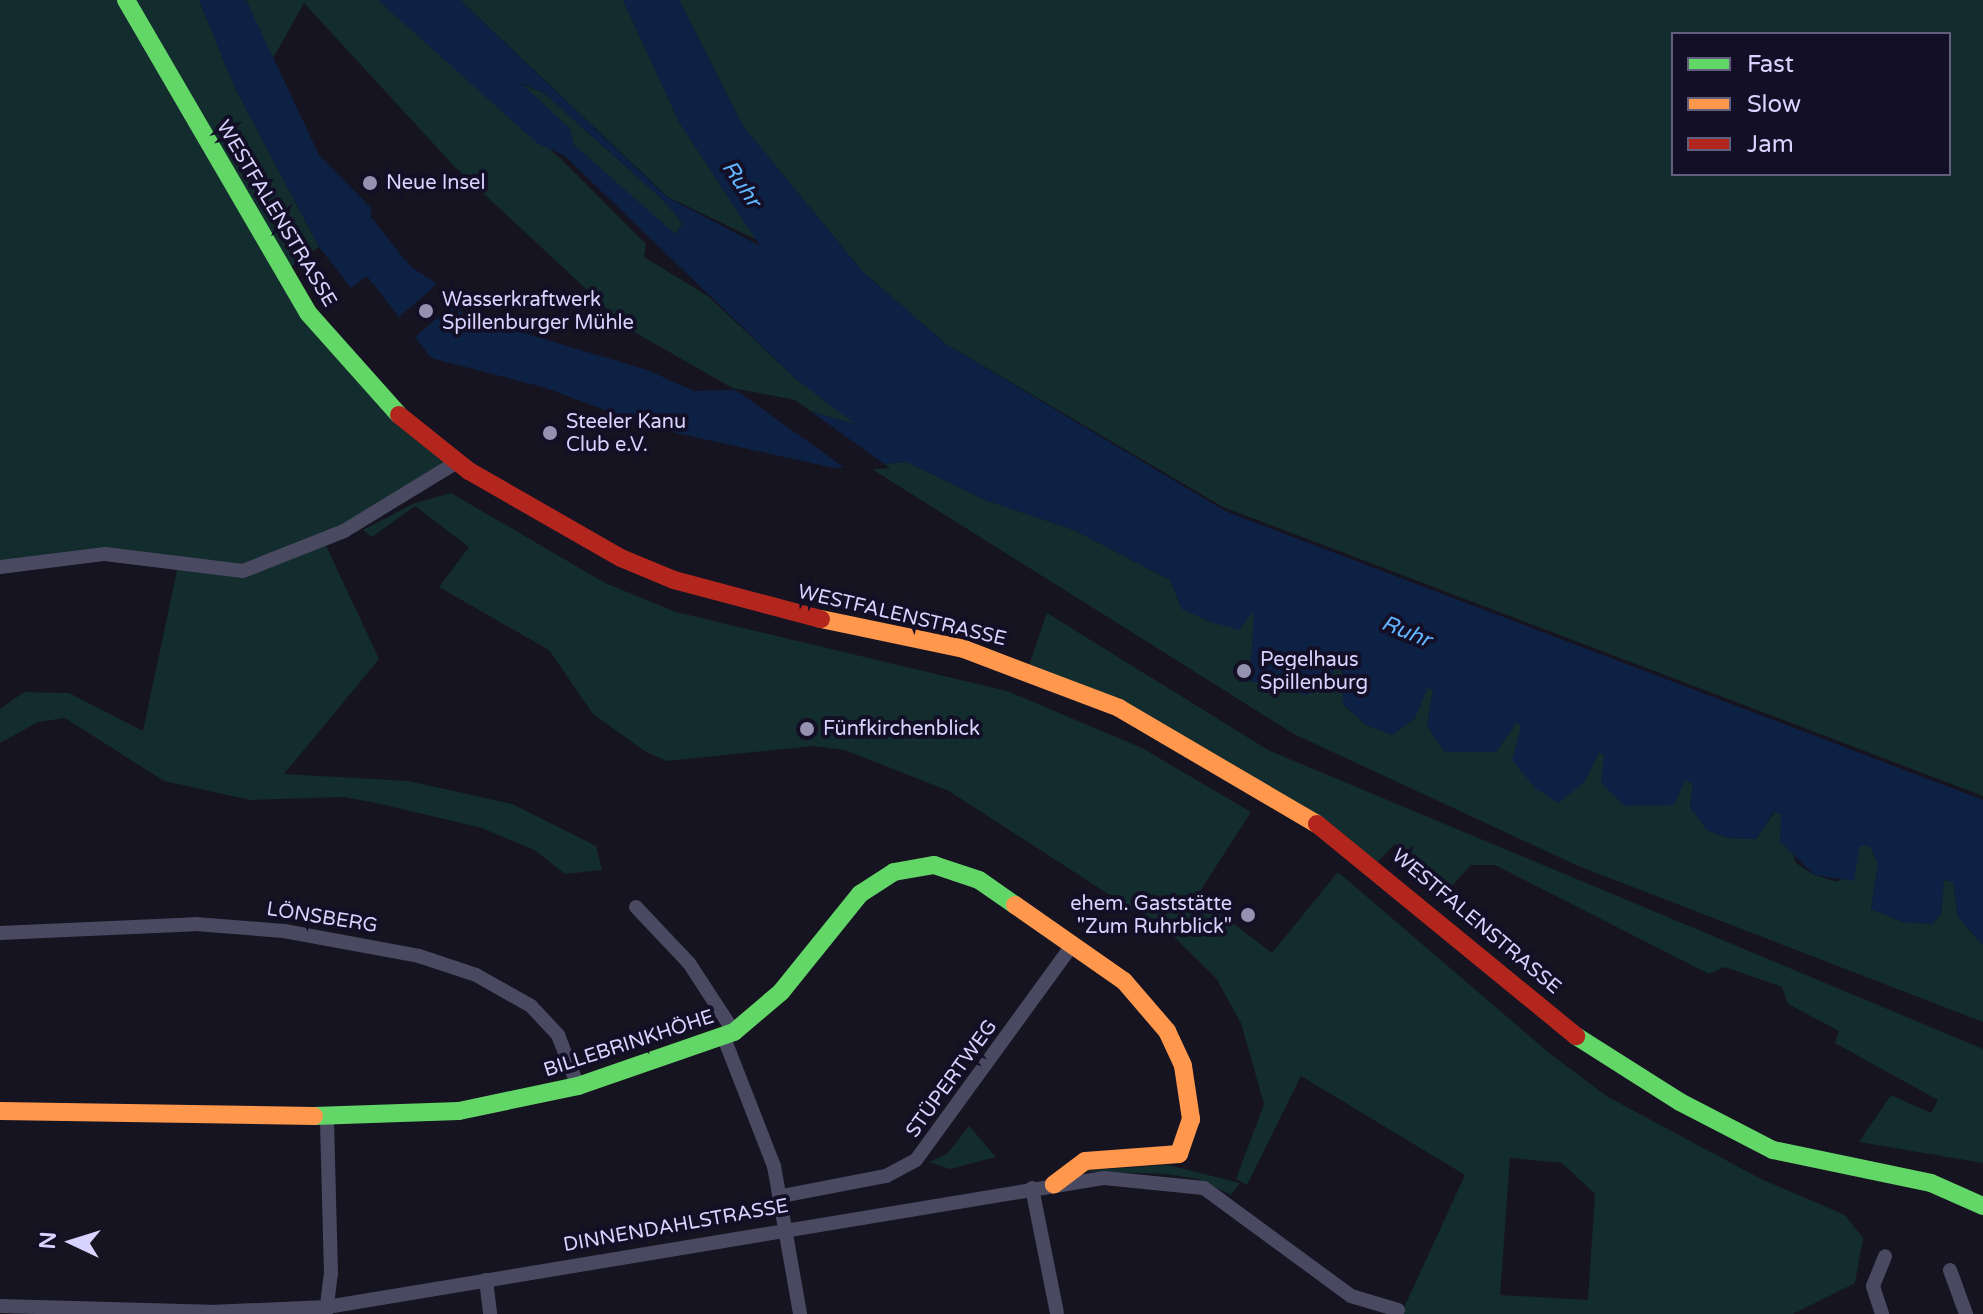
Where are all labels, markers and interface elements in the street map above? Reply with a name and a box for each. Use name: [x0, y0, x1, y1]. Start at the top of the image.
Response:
legend: [1671, 32, 1951, 176]
text: Fast: [1747, 50, 1794, 79]
text: Slow: [1747, 90, 1801, 119]
street label: WESTFALENSTRASSE: [211, 116, 341, 312]
text: Jam: [1747, 130, 1794, 159]
water label: Ruhr: [716, 156, 766, 212]
place label: Neue Insel: [386, 171, 485, 195]
marker: Neue Insel: [361, 174, 379, 192]
place label: Wasserkraftwerk Spillenburger Mühle: [442, 288, 634, 335]
marker: Wasserkraftwerk Spillenburger Mühle: [417, 302, 435, 320]
place label: Steeler Kanu Club e.V.: [566, 410, 686, 457]
marker: Steeler Kanu Club e.V.: [541, 424, 559, 442]
street label: WESTFALENSTRASSE: [795, 580, 1009, 652]
water label: Ruhr: [1377, 610, 1435, 654]
place label: Pegelhaus Spillenburg: [1260, 648, 1368, 695]
marker: Pegelhaus Spillenburg: [1235, 662, 1253, 680]
place label: Fünfkirchenblick: [823, 717, 980, 741]
marker: Fünfkirchenblick: [798, 720, 816, 738]
street label: WESTFALENSTRASSE: [1387, 844, 1565, 1000]
place label: ehem. Gaststätte "Zum Ruhrblick": [1070, 892, 1232, 939]
street label: LÖNSBERG: [265, 897, 379, 939]
marker: ehem. Gaststätte "Zum Ruhrblick": [1239, 906, 1257, 924]
street label: BILLEBRINKHÖHE: [541, 1005, 717, 1083]
street label: STÜPERTWEG: [901, 1016, 1003, 1142]
street label: DINNENDAHLSTRASSE: [562, 1194, 790, 1258]
north arrow: [32, 1202, 112, 1282]
text: N: [34, 1231, 62, 1250]

